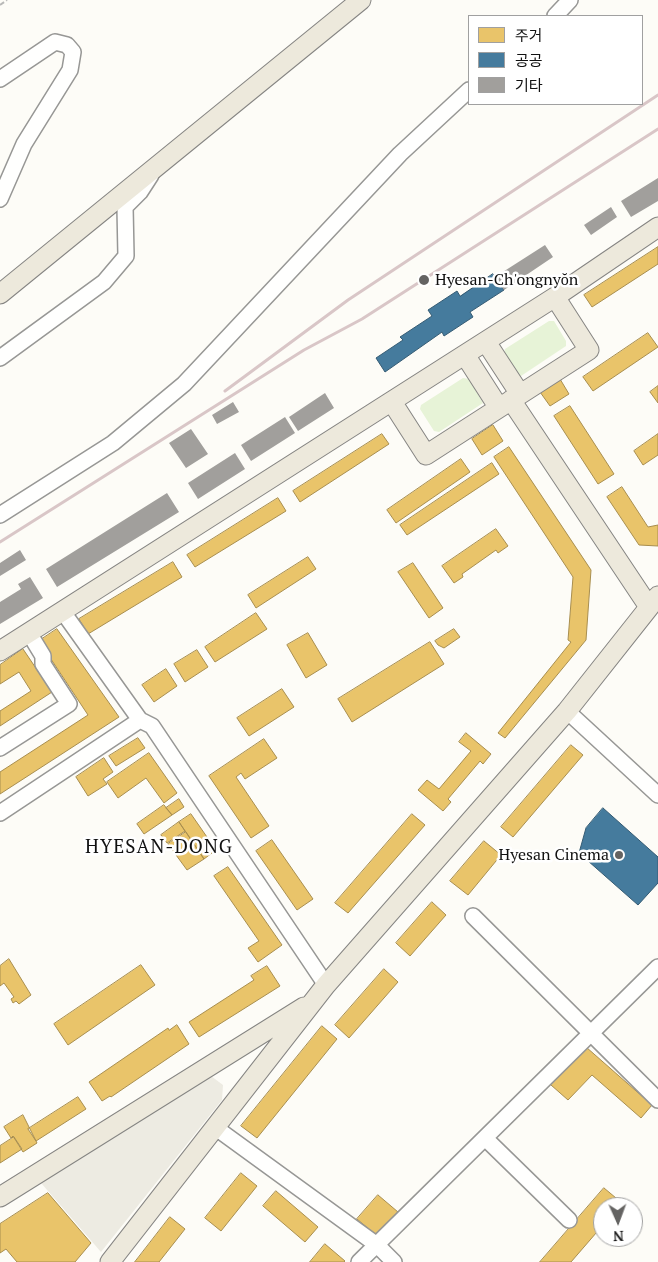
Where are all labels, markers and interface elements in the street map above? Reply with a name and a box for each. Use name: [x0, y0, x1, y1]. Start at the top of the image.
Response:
legend: [468, 15, 643, 105]
text: 주거: [515, 25, 543, 45]
text: 공공: [515, 50, 543, 70]
text: 기타: [515, 75, 543, 95]
place label: Hyesan-Ch'ongnyŏn: [435, 270, 580, 290]
marker: Hyesan-Ch'ongnyŏn: [417, 273, 431, 287]
district label: HYESAN-DONG: [84, 837, 234, 859]
place label: Hyesan Cinema: [499, 845, 609, 865]
marker: Hyesan Cinema: [613, 849, 625, 861]
north arrow: [593, 1197, 643, 1247]
text: N: [613, 1227, 624, 1246]

